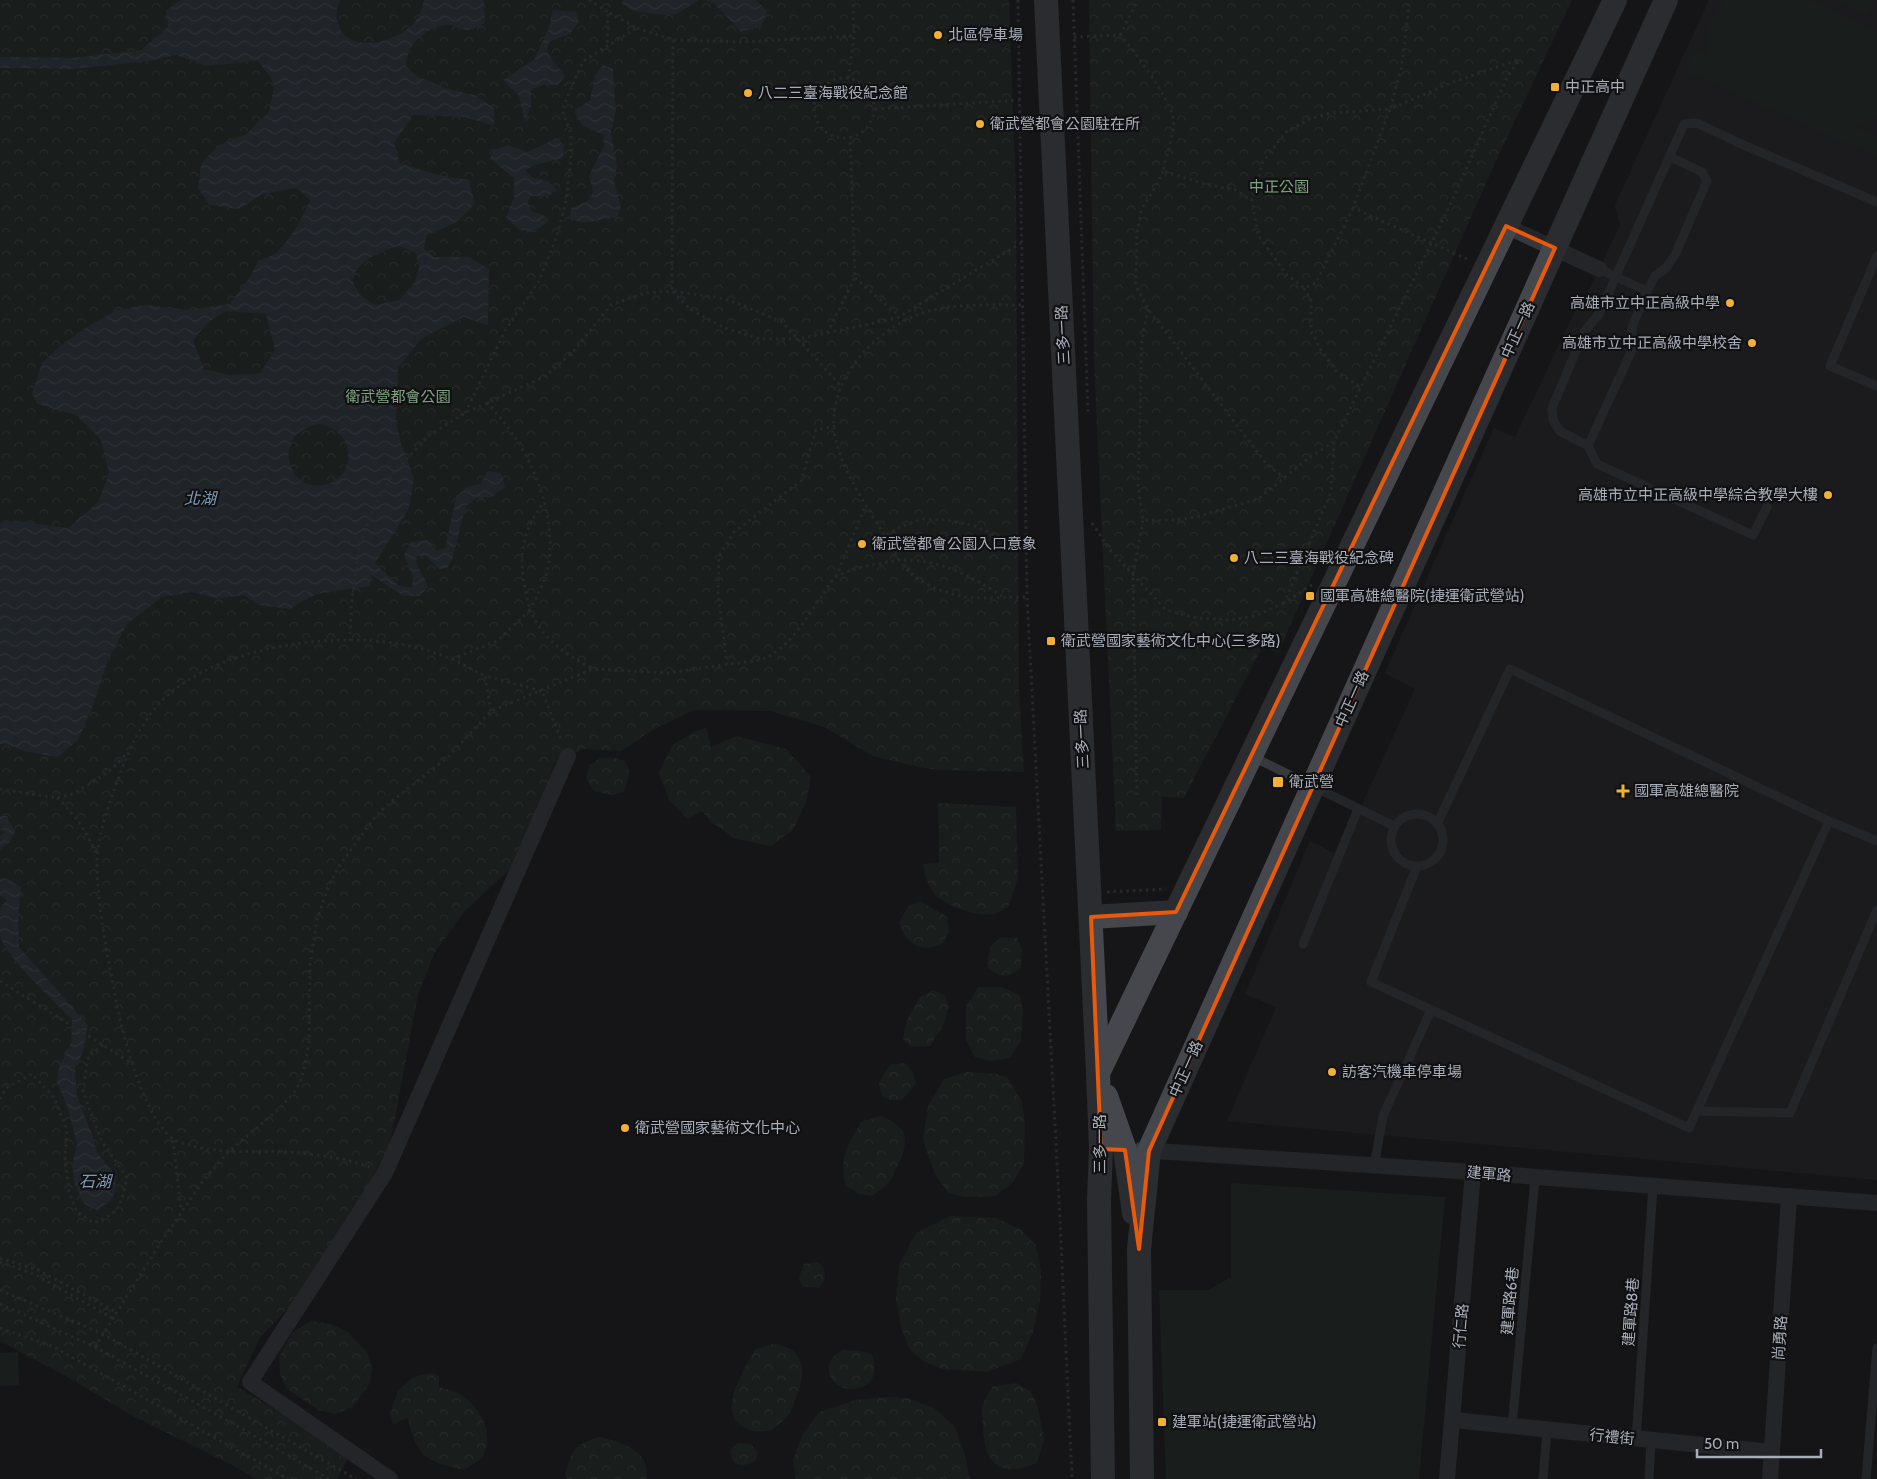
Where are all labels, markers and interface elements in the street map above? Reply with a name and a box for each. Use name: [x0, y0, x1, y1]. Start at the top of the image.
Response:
place label: 北區停車場: [948, 26, 1023, 44]
marker: 北區停車場: [932, 29, 944, 41]
place label: 中正高中: [1565, 78, 1625, 96]
marker: 中正高中: [1549, 81, 1561, 93]
place label: 八二三臺海戰役紀念館: [758, 84, 908, 102]
marker: 八二三臺海戰役紀念館: [742, 87, 754, 99]
place label: 衛武營都會公園駐在所: [990, 115, 1140, 133]
marker: 衛武營都會公園駐在所: [974, 118, 986, 130]
park label: 中正公園: [1249, 178, 1309, 196]
place label: 高雄市立中正高級中學: [1570, 294, 1720, 312]
marker: 高雄市立中正高級中學: [1724, 297, 1736, 309]
street label: 中正一路: [1498, 299, 1538, 361]
street label: 三多一路: [1052, 305, 1074, 365]
place label: 高雄市立中正高級中學校舍: [1562, 334, 1742, 352]
marker: 高雄市立中正高級中學校舍: [1746, 337, 1758, 349]
park label: 衛武營都會公園: [345, 388, 451, 406]
place label: 高雄市立中正高級中學綜合教學大樓: [1578, 486, 1818, 504]
water label: 北湖: [184, 489, 219, 508]
marker: 高雄市立中正高級中學綜合教學大樓: [1822, 489, 1834, 501]
place label: 衛武營都會公園入口意象: [872, 535, 1037, 553]
marker: 衛武營都會公園入口意象: [856, 538, 868, 550]
place label: 八二三臺海戰役紀念碑: [1244, 549, 1394, 567]
marker: 八二三臺海戰役紀念碑: [1228, 552, 1240, 564]
place label: 國軍高雄總醫院(捷運衛武營站): [1320, 587, 1524, 605]
marker: 國軍高雄總醫院(捷運衛武營站): [1304, 590, 1316, 602]
place label: 衛武營國家藝術文化中心(三多路): [1061, 632, 1280, 650]
marker: 衛武營國家藝術文化中心(三多路): [1045, 635, 1057, 647]
street label: 中正一路: [1332, 668, 1372, 730]
street label: 三多一路: [1071, 709, 1093, 769]
place label: 衛武營: [1289, 773, 1334, 791]
marker: 衛武營: [1271, 775, 1285, 789]
place label: 國軍高雄總醫院: [1634, 782, 1739, 800]
marker: 國軍高雄總醫院: [1616, 784, 1630, 798]
street label: 中正一路: [1166, 1038, 1206, 1100]
place label: 訪客汽機車停車場: [1342, 1063, 1462, 1081]
marker: 訪客汽機車停車場: [1326, 1066, 1338, 1078]
street label: 三多一路: [1091, 1114, 1109, 1174]
place label: 衛武營國家藝術文化中心: [635, 1119, 800, 1137]
marker: 衛武營國家藝術文化中心: [619, 1122, 631, 1134]
street label: 建軍路: [1466, 1163, 1512, 1185]
water label: 石湖: [79, 1172, 114, 1191]
street label: 建軍路6巷: [1498, 1266, 1522, 1336]
street label: 建軍路8巷: [1620, 1277, 1642, 1347]
street label: 行仁路: [1450, 1303, 1472, 1349]
street label: 尚勇路: [1769, 1315, 1791, 1361]
place label: 建軍站(捷運衛武營站): [1172, 1413, 1316, 1431]
marker: 建軍站(捷運衛武營站): [1156, 1416, 1168, 1428]
street label: 行禮街: [1589, 1426, 1635, 1448]
scale bar: [1697, 1426, 1821, 1458]
text: 50 m: [1704, 1435, 1739, 1453]

